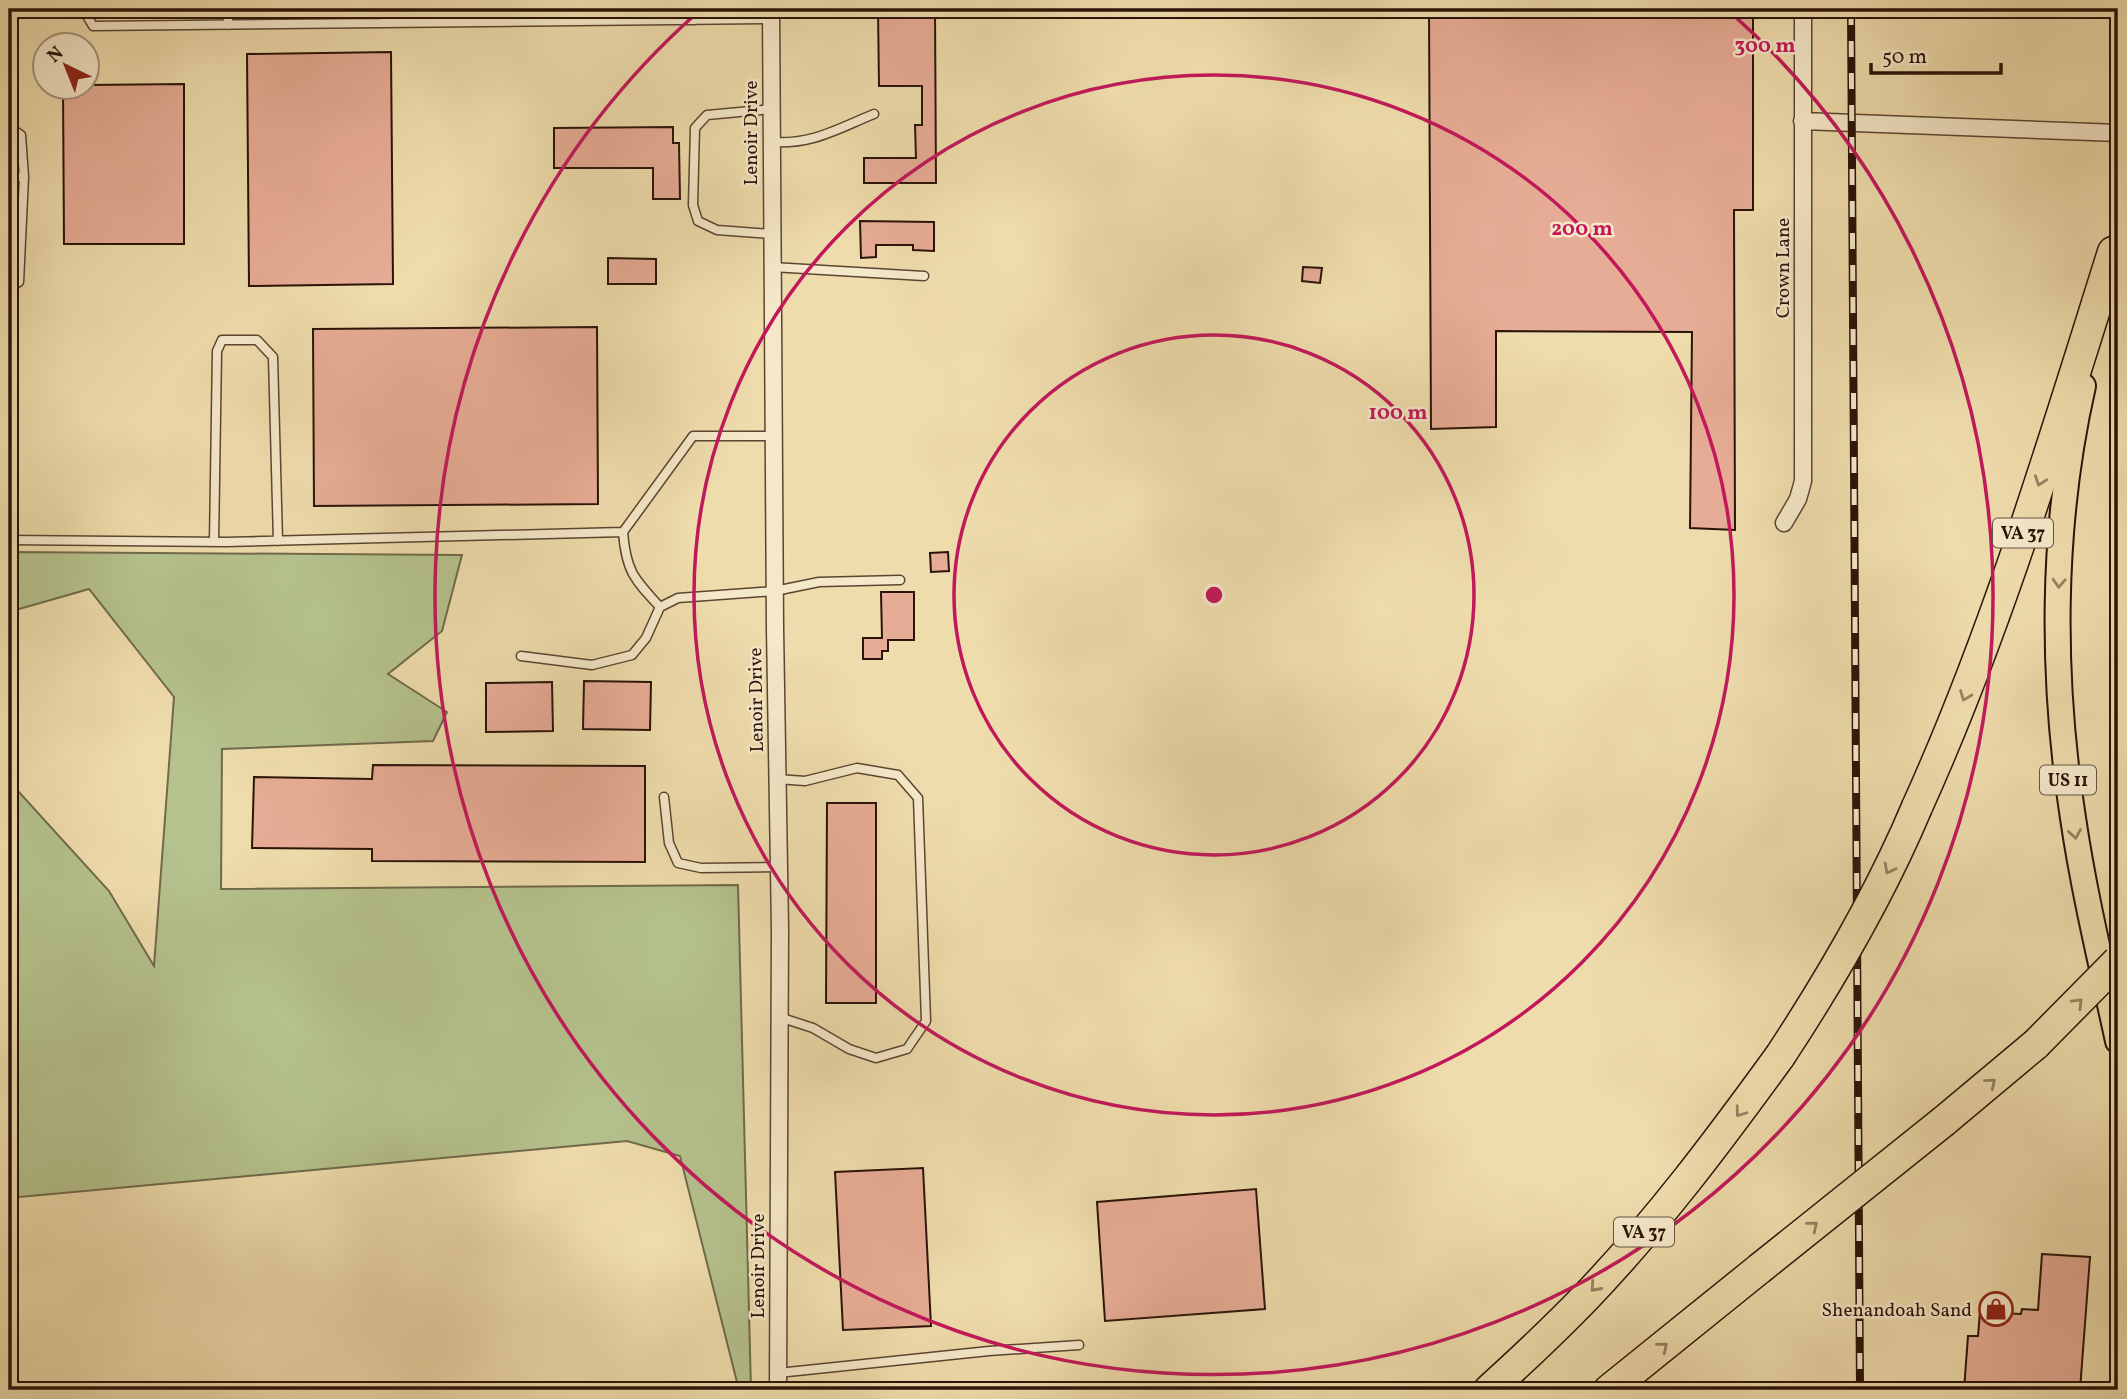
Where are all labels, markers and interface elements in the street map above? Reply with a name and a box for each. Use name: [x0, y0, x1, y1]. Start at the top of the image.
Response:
north arrow: [32, 32, 102, 102]
text: 300 m: [1735, 32, 1795, 61]
scale bar: [1871, 32, 2001, 76]
text: N: [42, 41, 70, 69]
text: 50 m: [1882, 43, 1927, 72]
street label: Lenoir Drive: [739, 81, 765, 185]
text: 200 m: [1551, 215, 1613, 244]
street label: Crown Lane: [1771, 218, 1797, 318]
text: 100 m: [1368, 399, 1428, 428]
one-way arrow: [2034, 474, 2048, 487]
road number: VA 37: [1993, 518, 2053, 548]
one-way arrow: [2052, 577, 2067, 588]
centre of rings: [1202, 583, 1226, 607]
street label: Lenoir Drive: [743, 647, 771, 753]
one-way arrow: [1959, 689, 1973, 701]
road number: US 11: [2040, 766, 2096, 794]
one-way arrow: [2067, 828, 2082, 840]
one-way arrow: [1883, 862, 1897, 874]
one-way arrow: [2069, 998, 2082, 1011]
one-way arrow: [1982, 1079, 1995, 1091]
one-way arrow: [1736, 1104, 1748, 1117]
street label: Lenoir Drive: [746, 1214, 772, 1318]
road number: VA 37: [1614, 1218, 1674, 1246]
one-way arrow: [1805, 1222, 1817, 1235]
one-way arrow: [1591, 1279, 1603, 1292]
shop icon: Shenandoah Sand: [1977, 1290, 2015, 1328]
place label: Shenandoah Sand: [1822, 1298, 1972, 1324]
one-way arrow: [1655, 1343, 1667, 1356]

